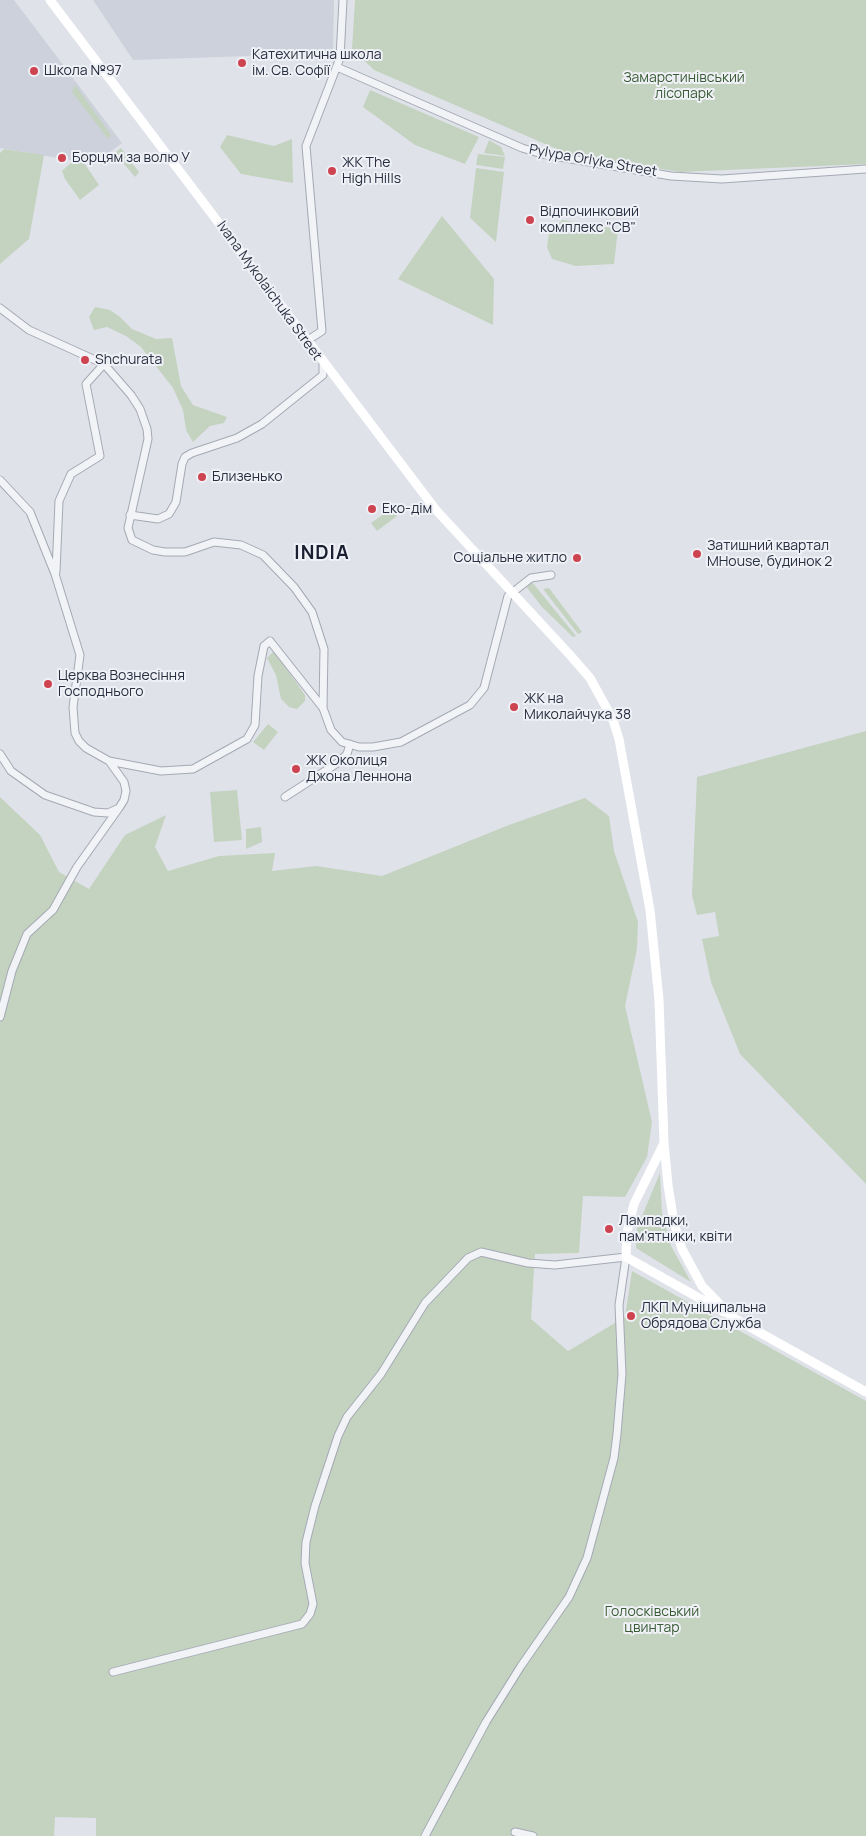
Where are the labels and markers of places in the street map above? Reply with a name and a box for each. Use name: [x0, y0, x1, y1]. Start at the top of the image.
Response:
place label: Катехитична школа ім. Св. Софії: [252, 47, 381, 80]
marker: Катехитична школа ім. Св. Софії: [236, 57, 248, 69]
place label: Школа №97: [44, 63, 121, 79]
marker: Школа №97: [28, 65, 40, 77]
place label: Борцям за волю У: [72, 150, 190, 166]
marker: Борцям за волю У: [56, 152, 68, 164]
place label: ЖК The High Hills: [342, 155, 401, 188]
marker: ЖК The High Hills: [326, 165, 338, 177]
place label: Відпочинковий комплекс "СВ": [540, 204, 639, 236]
marker: Відпочинковий комплекс "СВ": [524, 214, 536, 226]
place label: Shchurata: [95, 352, 162, 368]
marker: Shchurata: [79, 354, 91, 366]
place label: Близенько: [212, 469, 283, 485]
marker: Близенько: [196, 471, 208, 483]
place label: Еко-дім: [382, 501, 432, 517]
marker: Еко-дім: [366, 503, 378, 515]
place label: Затишний квартал MHouse, будинок 2: [707, 538, 832, 570]
marker: Затишний квартал MHouse, будинок 2: [691, 548, 703, 560]
place label: Соціальне житло: [453, 550, 567, 566]
marker: Соціальне житло: [571, 552, 583, 564]
place label: Церква Вознесіння Господнього: [58, 668, 185, 700]
marker: Церква Вознесіння Господнього: [42, 678, 54, 690]
place label: ЖК на Миколайчука 38: [524, 691, 631, 724]
marker: ЖК на Миколайчука 38: [508, 701, 520, 713]
place label: ЖК Околиця Джона Леннона: [306, 753, 412, 786]
marker: ЖК Околиця Джона Леннона: [290, 763, 302, 775]
place label: Лампадки, пам'ятники, квіти: [619, 1213, 732, 1246]
marker: Лампадки, пам'ятники, квіти: [603, 1223, 615, 1235]
place label: ЛКП Муніципальна Обрядова Служба: [641, 1300, 766, 1332]
marker: ЛКП Муніципальна Обрядова Служба: [625, 1310, 637, 1322]

